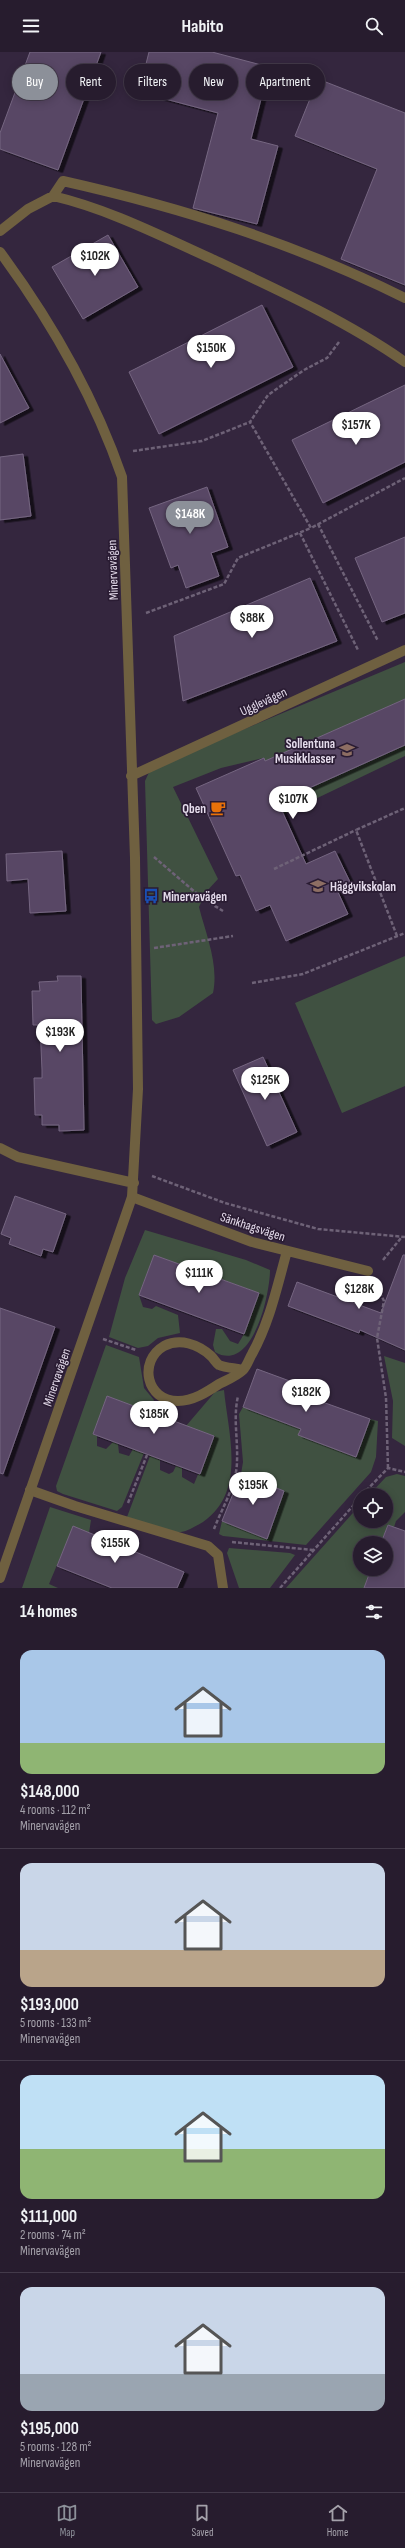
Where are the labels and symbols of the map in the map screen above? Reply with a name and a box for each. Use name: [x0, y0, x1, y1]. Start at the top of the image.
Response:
pin: $102K: [67, 243, 123, 277]
pin: $150K: [183, 335, 239, 369]
pin: $157K: [328, 412, 384, 446]
pin: $148K: [162, 501, 218, 535]
street label: Minervavägen: [104, 540, 122, 600]
pin: $88K: [228, 605, 276, 639]
street label: Ugglevägen: [237, 684, 290, 720]
place label: Sollentuna Musikklasser: [275, 736, 335, 767]
school or university icon: Sollentuna Musikklasser: [338, 741, 356, 759]
pin: $107K: [265, 786, 321, 820]
cafe icon: Qben: [209, 799, 227, 817]
place label: Qben: [182, 801, 206, 817]
school or university icon: Häggvikskolan: [309, 877, 327, 895]
place label: Häggvikskolan: [330, 879, 396, 895]
bus stop icon: Minervavägen: [142, 887, 160, 905]
place label: Minervavägen: [163, 889, 227, 905]
pin: $193K: [32, 1019, 88, 1053]
pin: $125K: [237, 1067, 293, 1101]
street label: Sänkhagsvägen: [218, 1209, 287, 1245]
pin: $111K: [171, 1260, 227, 1294]
pin: $128K: [331, 1276, 387, 1310]
street label: Minervavägen: [40, 1346, 74, 1408]
pin: $182K: [278, 1379, 334, 1413]
pin: $185K: [126, 1401, 182, 1435]
pin: $195K: [225, 1472, 281, 1506]
pin: $155K: [87, 1530, 143, 1564]

